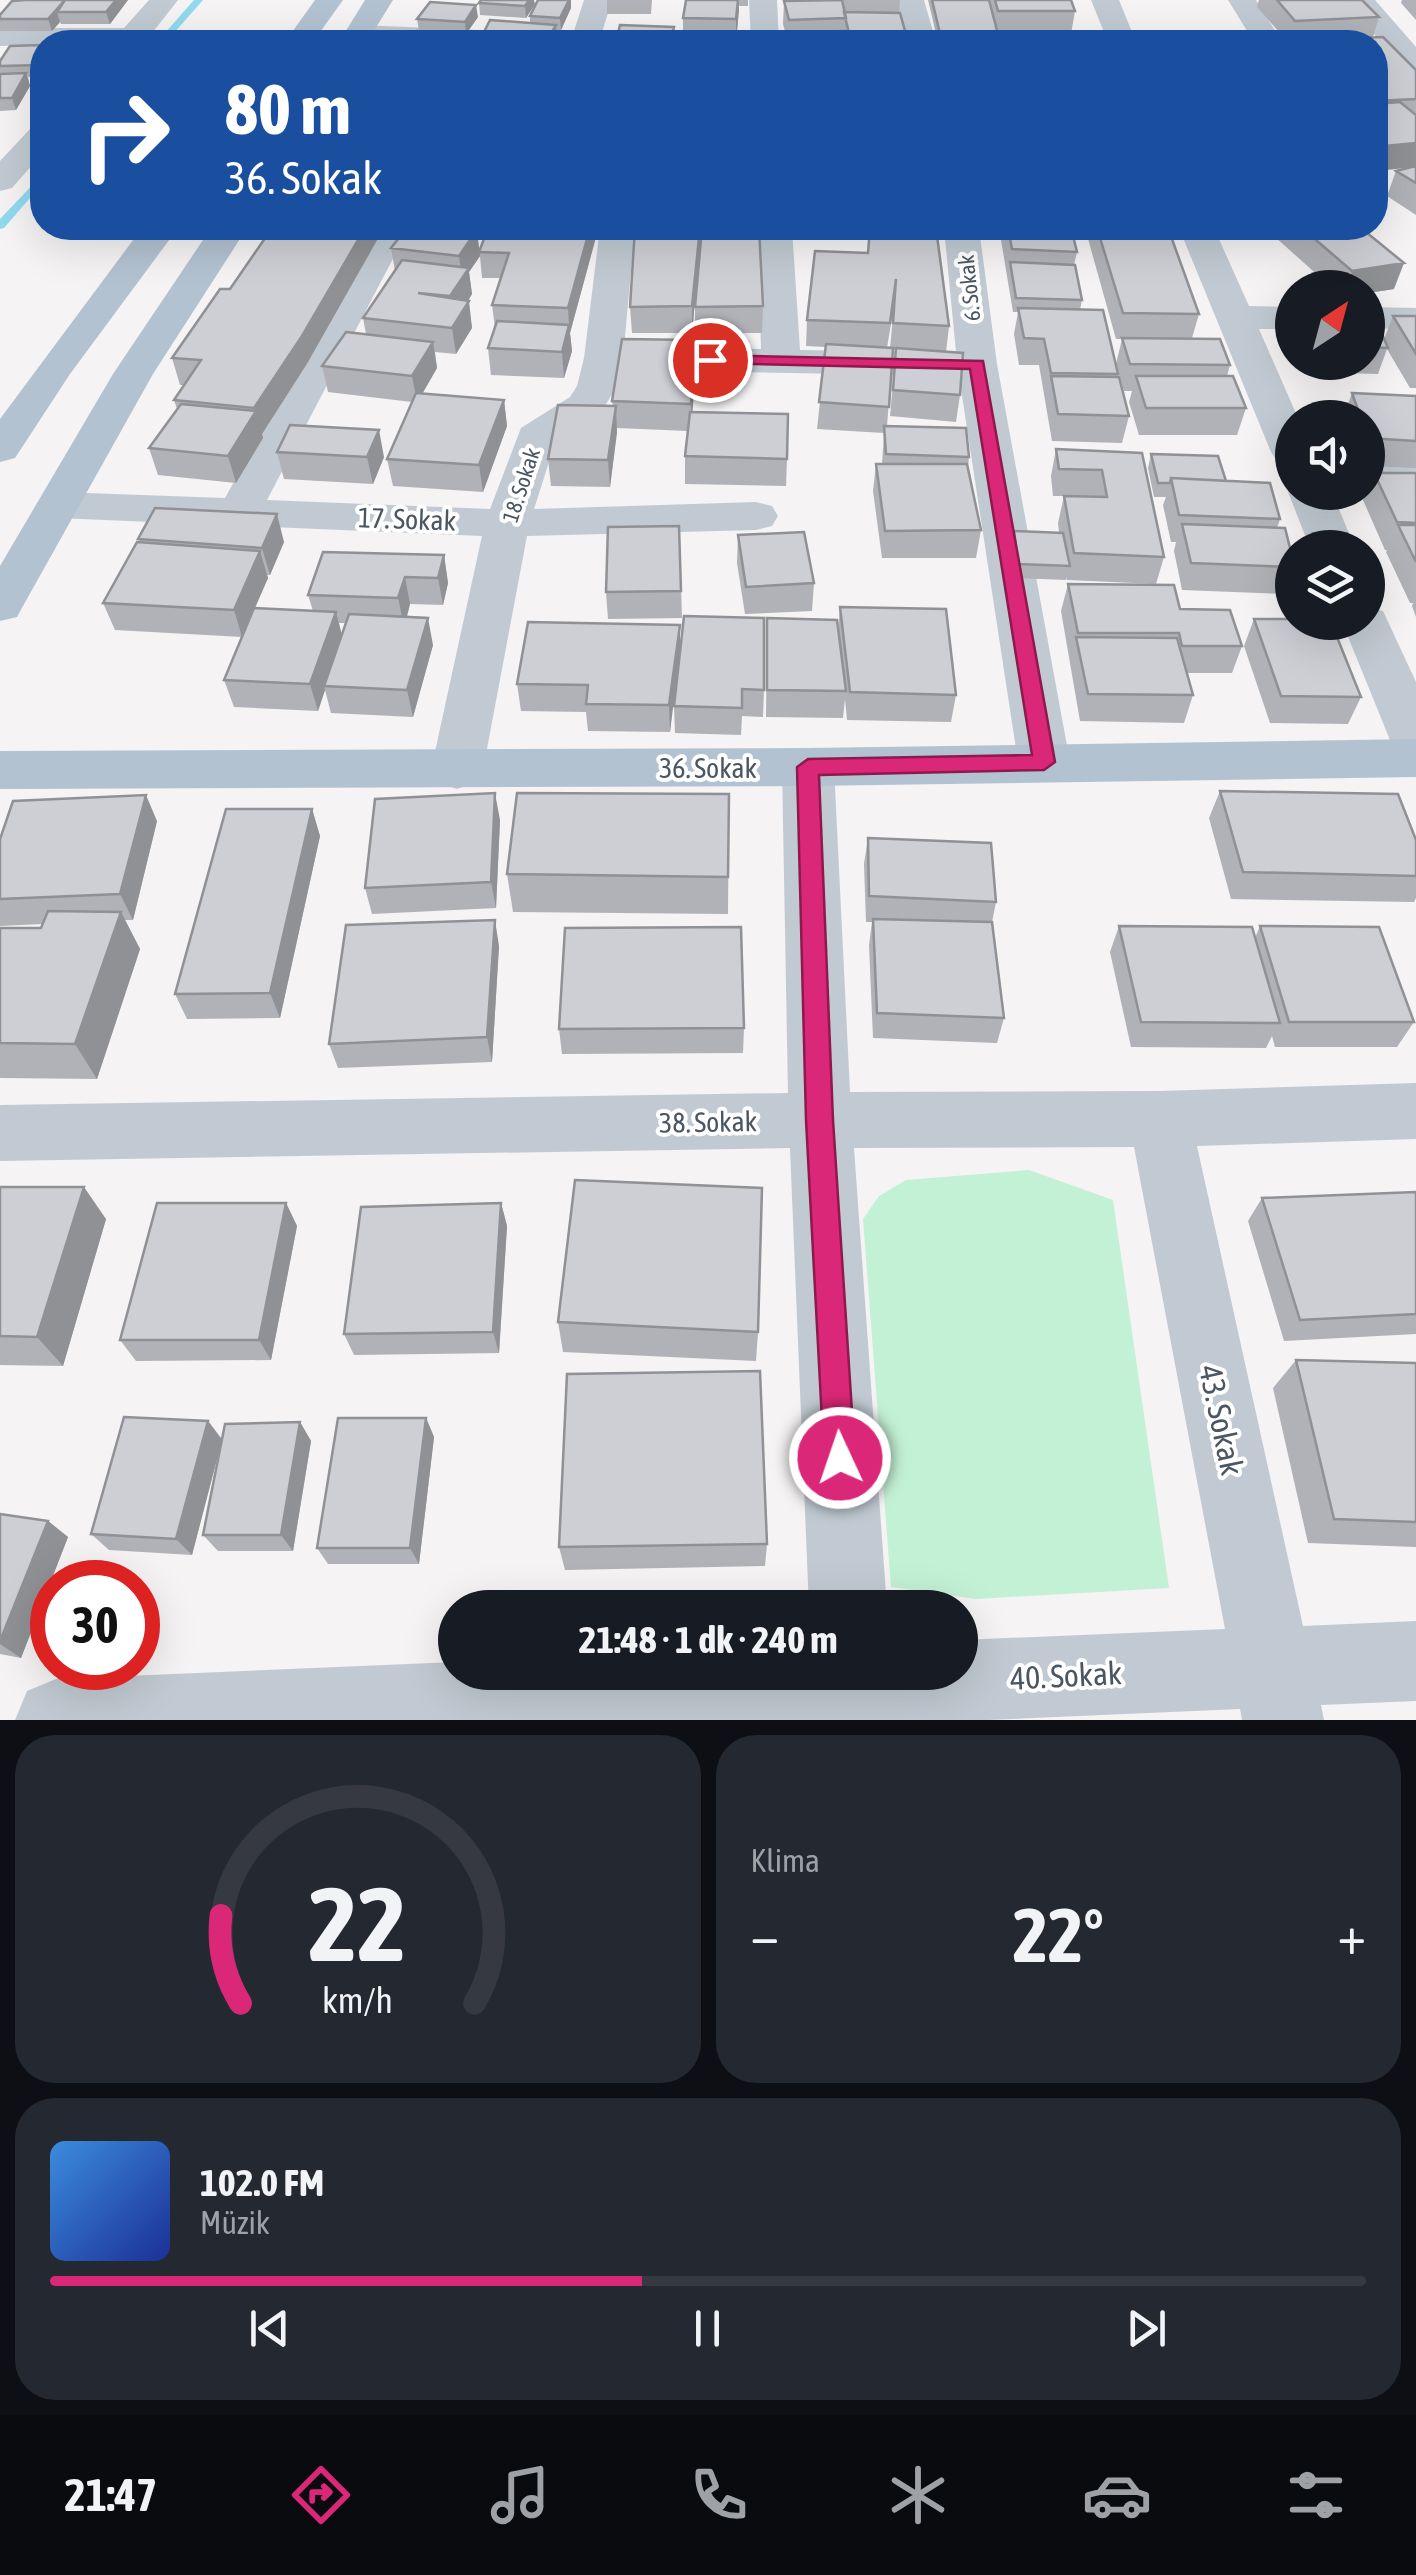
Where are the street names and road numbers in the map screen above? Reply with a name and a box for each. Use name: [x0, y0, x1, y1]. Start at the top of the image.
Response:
street label: 6. Sokak: [953, 253, 985, 322]
street label: 18. Sokak: [497, 444, 545, 526]
street label: 17. Sokak: [358, 501, 456, 537]
street label: 36. Sokak: [659, 752, 757, 784]
street label: 38. Sokak: [659, 1105, 757, 1139]
street label: 43. Sokak: [1192, 1361, 1251, 1478]
street label: 40. Sokak: [1009, 1654, 1123, 1697]

